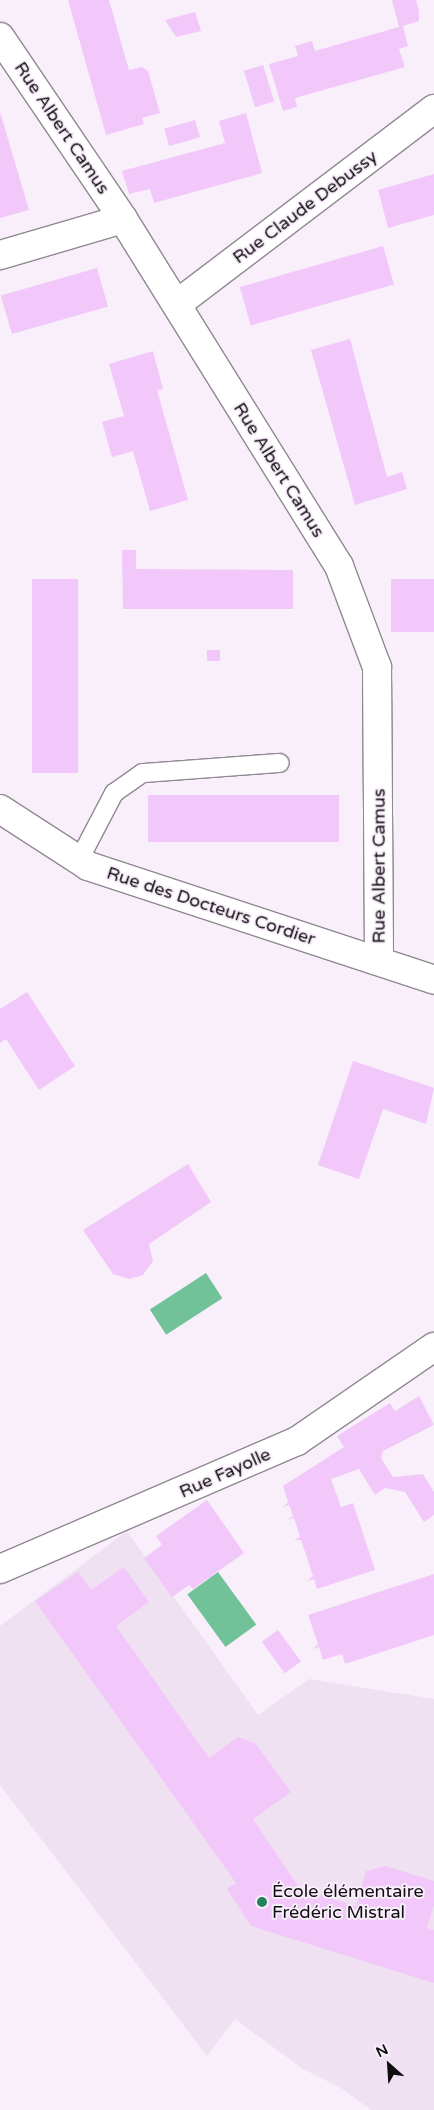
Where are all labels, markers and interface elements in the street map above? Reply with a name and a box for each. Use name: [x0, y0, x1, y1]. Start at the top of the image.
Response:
street label: Rue Albert Camus: [10, 58, 114, 198]
street label: Rue Claude Debussy: [228, 146, 382, 268]
street label: Rue Albert Camus: [229, 399, 329, 541]
street label: Rue Albert Camus: [368, 788, 390, 944]
street label: Rue des Docteurs Cordier: [104, 862, 318, 950]
street label: Rue Fayolle: [176, 1443, 274, 1503]
place label: École élémentaire Frédéric Mistral: [272, 1881, 424, 1924]
marker: École élémentaire Frédéric Mistral: [256, 1896, 268, 1908]
north arrow: [364, 2040, 414, 2090]
text: N: [373, 2041, 391, 2061]

